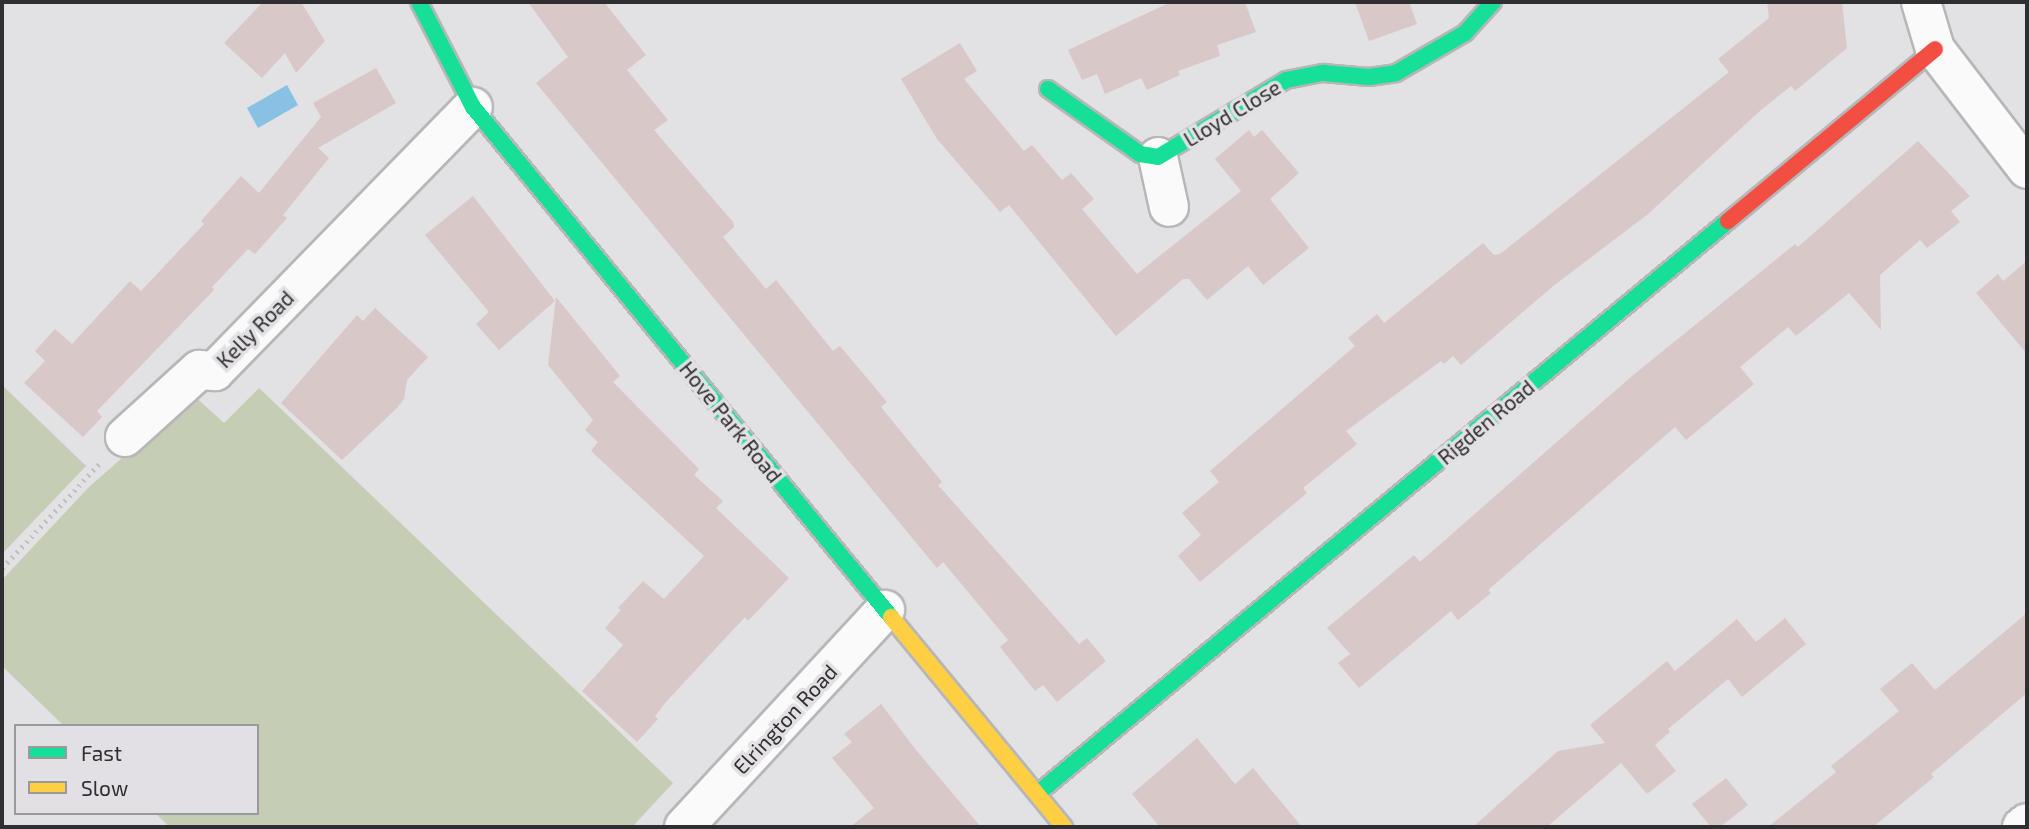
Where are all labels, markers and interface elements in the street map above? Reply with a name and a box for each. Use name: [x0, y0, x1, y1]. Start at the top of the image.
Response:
street label: Lloyd Close: [1179, 74, 1285, 152]
street label: Kelly Road: [211, 285, 299, 373]
street label: Hove Park Road: [674, 356, 788, 488]
street label: Rigden Road: [1433, 374, 1539, 470]
street label: Elrington Road: [728, 659, 842, 779]
legend: [14, 724, 259, 815]
text: Fast: [81, 740, 122, 765]
text: Slow: [81, 775, 128, 800]

